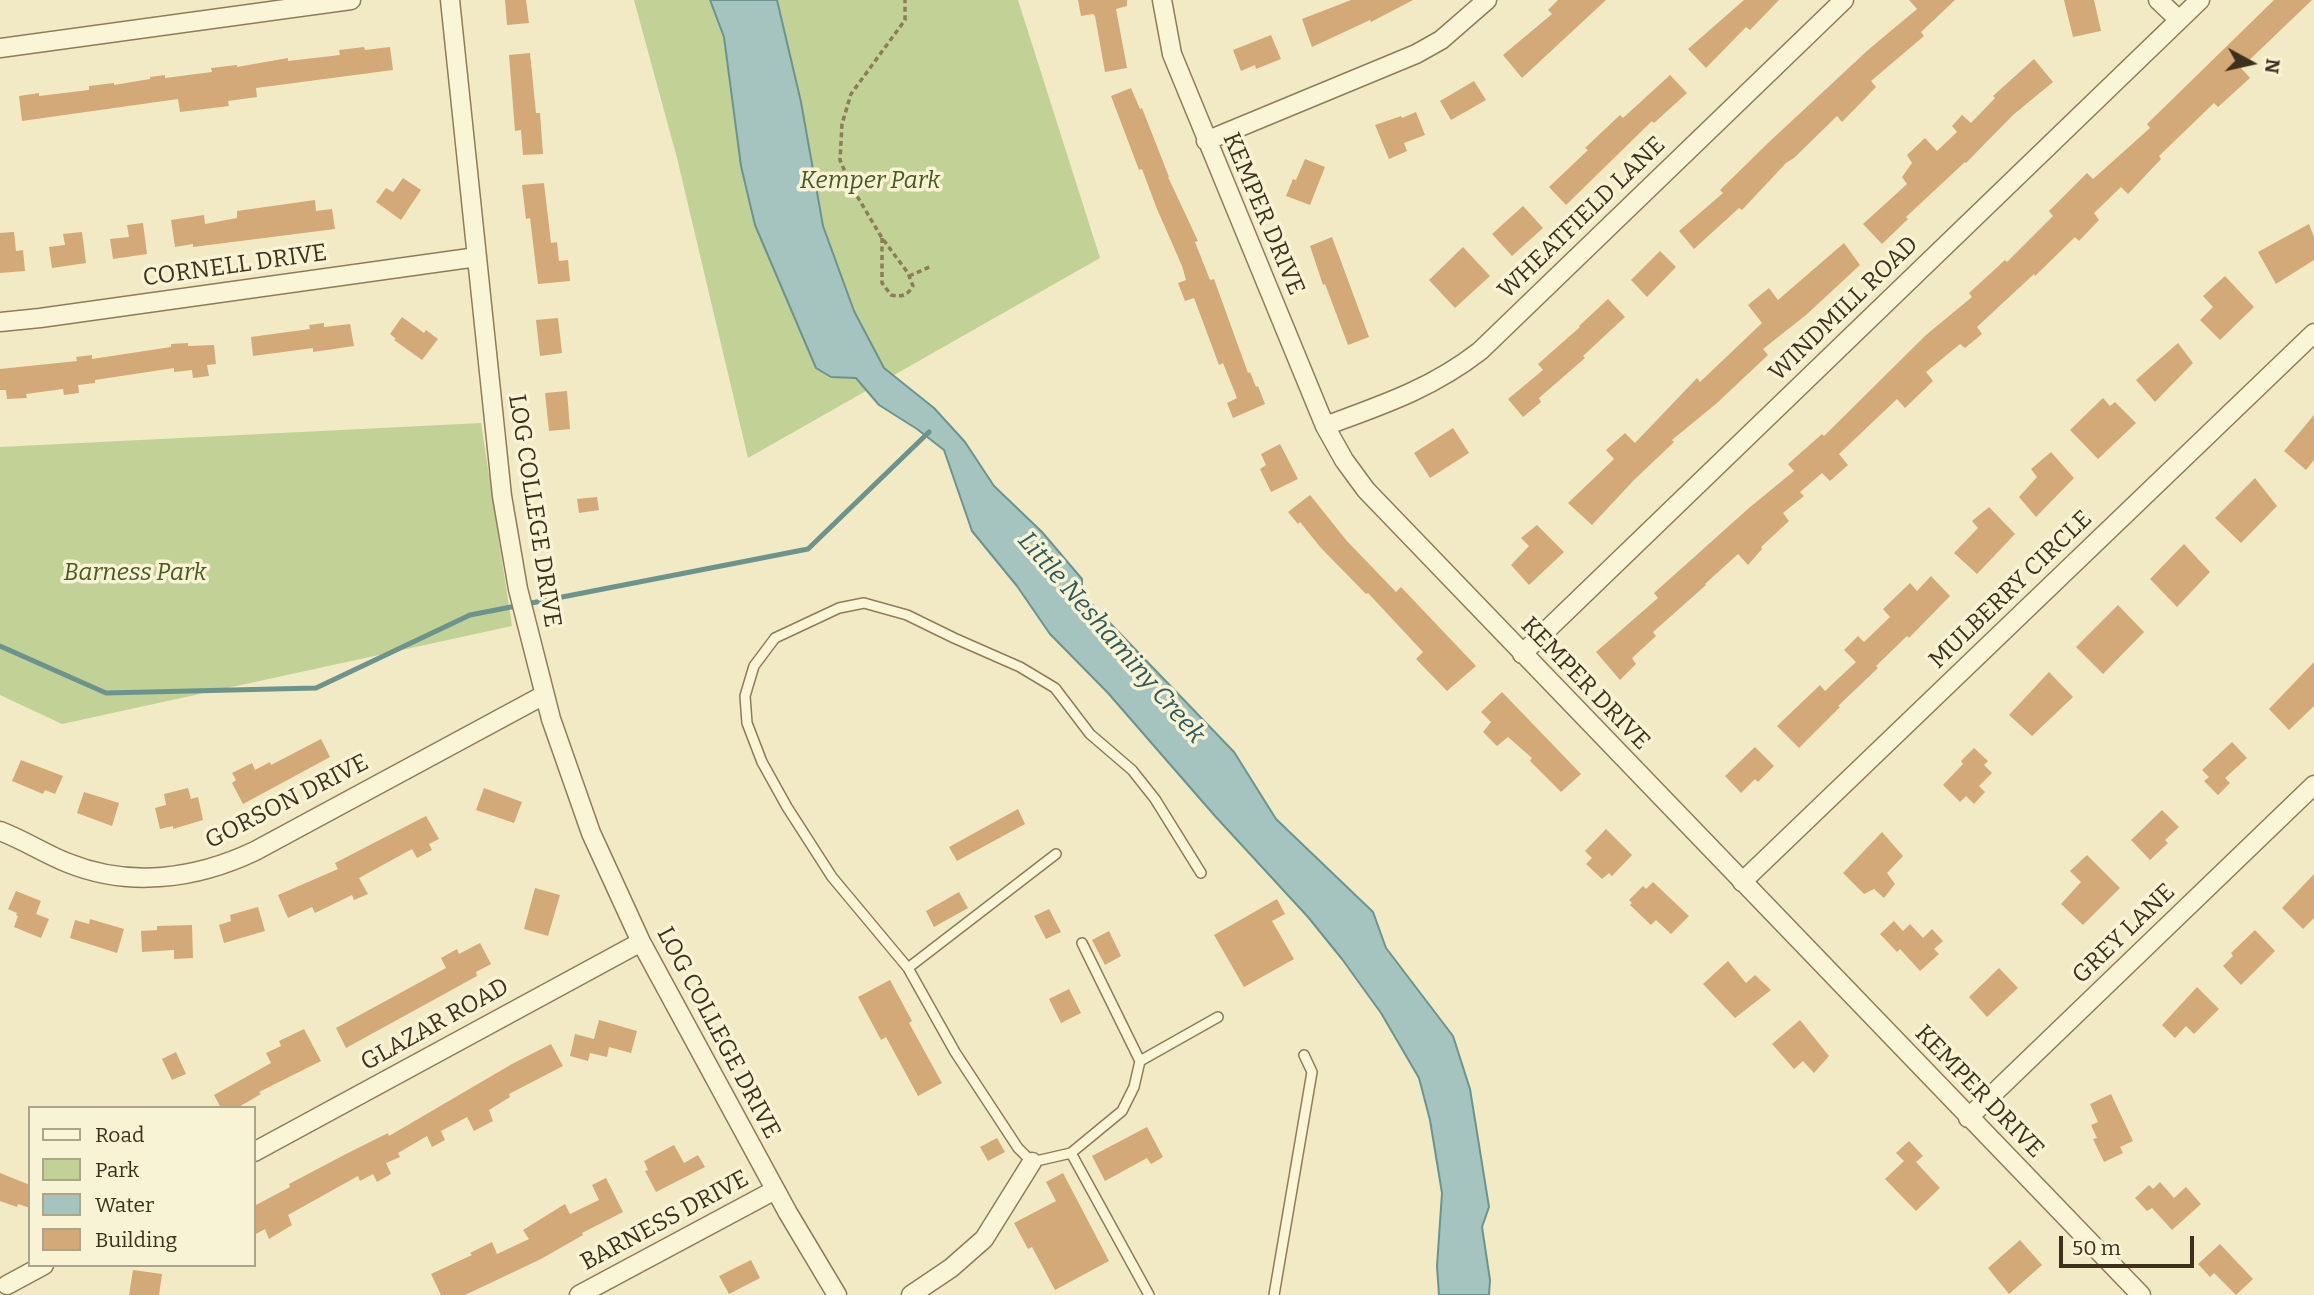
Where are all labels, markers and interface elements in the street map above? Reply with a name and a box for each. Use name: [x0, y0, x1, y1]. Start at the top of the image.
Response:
north arrow: [2216, 28, 2286, 98]
text: N: [2260, 57, 2285, 75]
street label: KEMPER DRIVE: [1216, 129, 1310, 299]
street label: WHEATFIELD LANE: [1493, 131, 1671, 305]
park label: Kemper Park: [800, 167, 940, 195]
street label: WINDMILL ROAD: [1764, 231, 1924, 387]
street label: CORNELL DRIVE: [141, 239, 329, 293]
street label: LOG COLLEGE DRIVE: [501, 392, 567, 630]
street label: MULBERRY CIRCLE: [1924, 505, 2098, 675]
water label: Little Neshaminy Creek: [1011, 526, 1211, 750]
park label: Barness Park: [64, 559, 206, 587]
street label: KEMPER DRIVE: [1514, 612, 1656, 756]
street label: GORSON DRIVE: [201, 748, 373, 856]
street label: GREY LANE: [2067, 878, 2181, 990]
street label: LOG COLLEGE DRIVE: [650, 922, 786, 1144]
street label: GLAZAR ROAD: [356, 973, 514, 1077]
street label: KEMPER DRIVE: [1908, 1020, 2050, 1164]
legend: [28, 1106, 256, 1267]
text: Road: [95, 1122, 144, 1148]
text: Park: [95, 1157, 139, 1183]
street label: BARNESS DRIVE: [576, 1165, 754, 1277]
text: Water: [95, 1192, 154, 1218]
scale bar: [2062, 1222, 2197, 1266]
text: Building: [95, 1227, 177, 1253]
text: 50 m: [2072, 1235, 2121, 1261]

